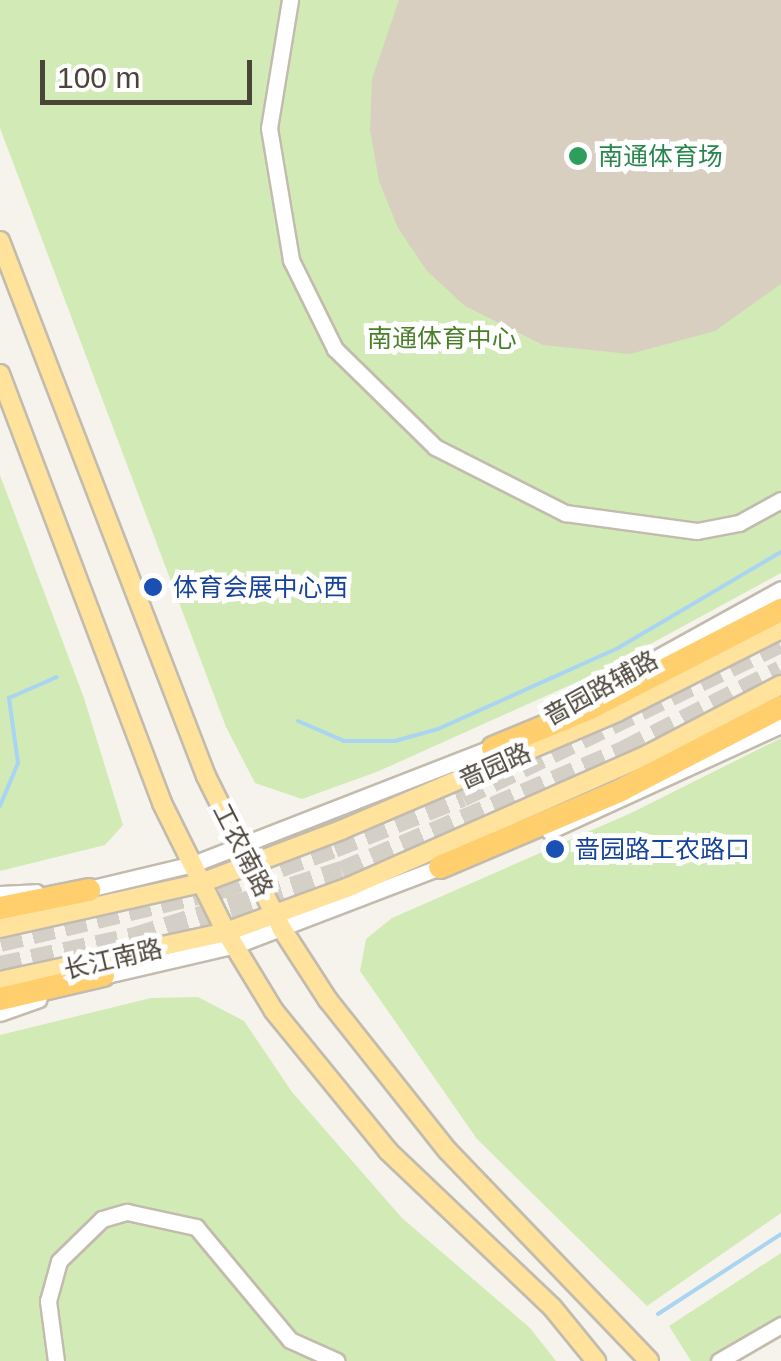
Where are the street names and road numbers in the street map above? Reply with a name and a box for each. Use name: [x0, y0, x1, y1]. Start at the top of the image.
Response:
street label: 啬园路辅路: [539, 645, 663, 731]
street label: 啬园路: [455, 737, 535, 795]
street label: 工农南路: [207, 799, 279, 901]
street label: 长江南路: [61, 933, 165, 985]

